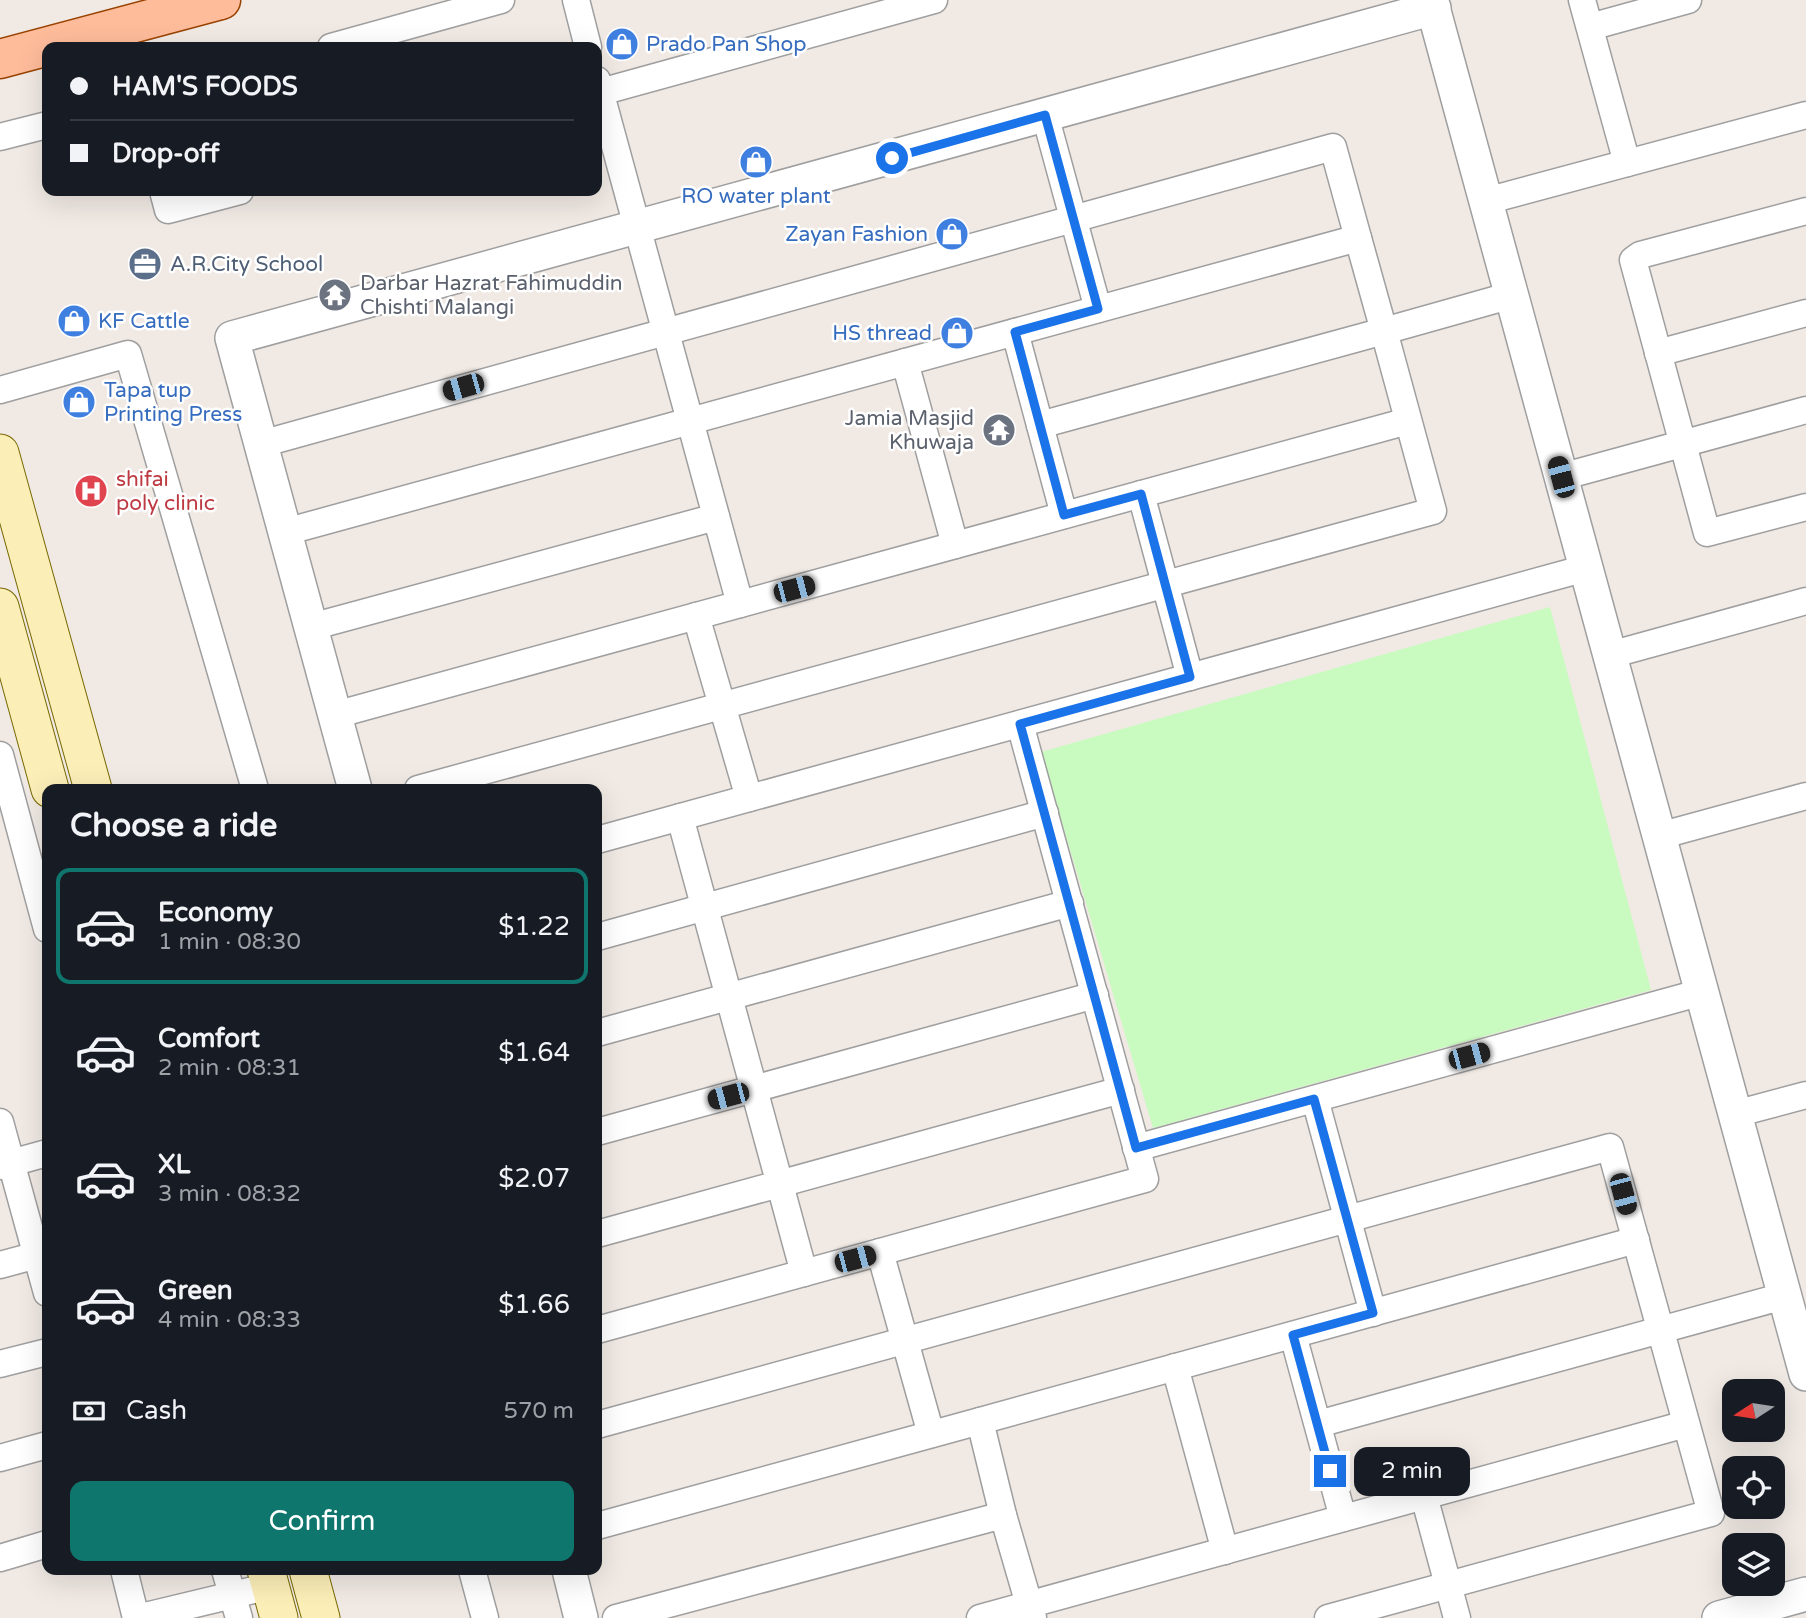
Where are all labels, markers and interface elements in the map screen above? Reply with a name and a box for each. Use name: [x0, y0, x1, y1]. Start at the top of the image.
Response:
shop icon: Prado Pan Shop: [603, 25, 641, 63]
place label: Prado Pan Shop: [646, 32, 806, 57]
text: HAM'S FOODS: [112, 71, 298, 102]
text: Drop-off: [112, 138, 219, 169]
route start: [876, 142, 908, 174]
shop icon: RO water plant: [737, 143, 775, 181]
place label: RO water plant: [681, 184, 831, 209]
shop icon: Zayan Fashion: [933, 215, 971, 253]
place label: Zayan Fashion: [785, 222, 928, 247]
office icon: A.R.City School: [126, 245, 164, 283]
place label: A.R.City School: [170, 252, 323, 277]
place label: Darbar Hazrat Fahimuddin Chishti Malangi: [360, 271, 623, 320]
temple icon: Darbar Hazrat Fahimuddin Chishti Malangi: [316, 276, 354, 314]
shop icon: KF Cattle: [55, 302, 93, 340]
place label: KF Cattle: [98, 309, 190, 334]
shop icon: HS thread: [938, 314, 976, 352]
place label: HS thread: [832, 321, 932, 346]
car: [440, 371, 487, 403]
place label: Tapa tup Printing Press: [104, 378, 242, 427]
shop icon: Tapa tup Printing Press: [60, 383, 98, 421]
place label: Jamia Masjid Khuwaja: [845, 406, 974, 455]
temple icon: Jamia Masjid Khuwaja: [980, 411, 1018, 449]
car: [1546, 454, 1577, 500]
place label: shifai poly clinic: [116, 467, 215, 516]
hospital icon: shifai poly clinic: [72, 472, 110, 510]
car: [771, 573, 818, 605]
text: Choose a ride: [70, 807, 277, 845]
icon: car: [74, 895, 137, 958]
text: Economy: [158, 897, 273, 928]
text: $1.22: [498, 911, 570, 942]
text: 1 min · 08:30: [158, 928, 301, 956]
icon: car: [74, 1021, 137, 1084]
text: Comfort: [158, 1023, 260, 1054]
text: $1.64: [498, 1037, 570, 1068]
car: [1446, 1040, 1493, 1072]
text: 2 min · 08:31: [158, 1054, 301, 1082]
car: [705, 1080, 752, 1112]
icon: car: [74, 1147, 137, 1210]
text: XL: [158, 1149, 190, 1180]
text: $2.07: [498, 1163, 570, 1194]
car: [1608, 1171, 1639, 1217]
text: 3 min · 08:32: [158, 1180, 301, 1208]
car: [832, 1243, 879, 1275]
icon: car: [74, 1273, 137, 1336]
text: Green: [158, 1275, 233, 1306]
text: $1.66: [498, 1289, 570, 1320]
text: 4 min · 08:33: [158, 1306, 301, 1334]
north arrow: [1722, 1379, 1785, 1442]
map controls: [1722, 1379, 1785, 1596]
icon: cash: [70, 1392, 108, 1430]
text: Cash: [126, 1395, 187, 1426]
text: 570 m: [504, 1397, 574, 1425]
callout: 2 min: [1354, 1446, 1470, 1496]
route end: [1314, 1455, 1346, 1487]
button: locate: [1722, 1456, 1785, 1519]
text: 2 min: [1381, 1457, 1443, 1485]
button: Confirm: [70, 1481, 574, 1561]
button: layers: [1722, 1533, 1785, 1596]

